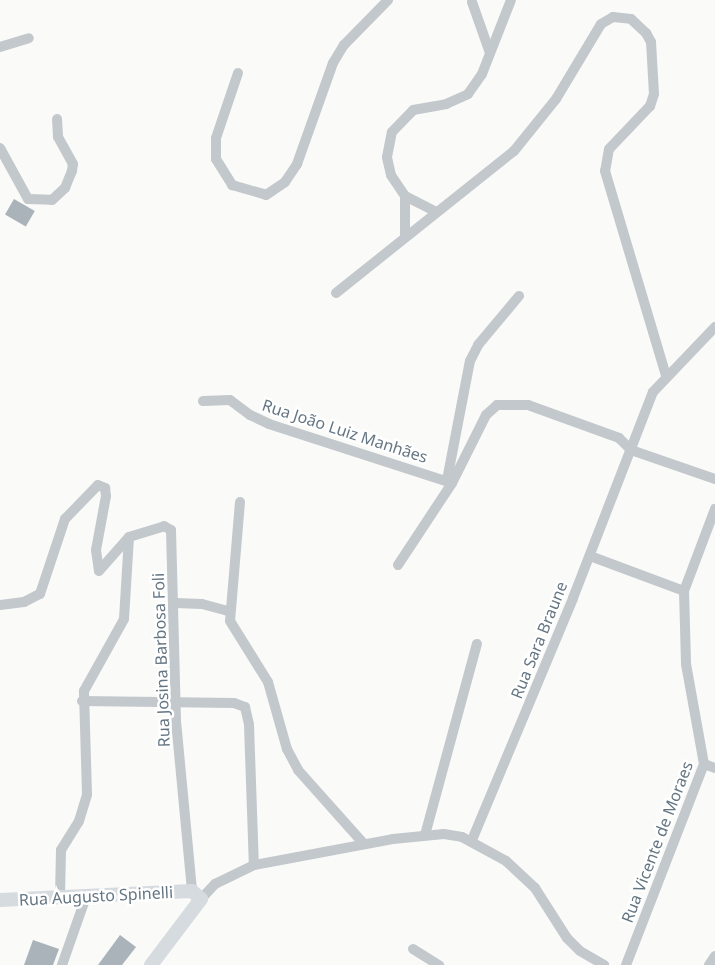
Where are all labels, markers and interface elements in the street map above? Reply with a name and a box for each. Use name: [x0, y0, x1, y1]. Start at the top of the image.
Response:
street label: Rua João Luiz Manhães: [260, 395, 430, 467]
street label: Rua Josina Barbosa Foli: [148, 573, 174, 747]
street label: Rua Sara Braune: [507, 579, 571, 701]
street label: Rua Vicente de Moraes: [617, 759, 697, 925]
street label: Rua Augusto Spinelli: [19, 882, 173, 910]

